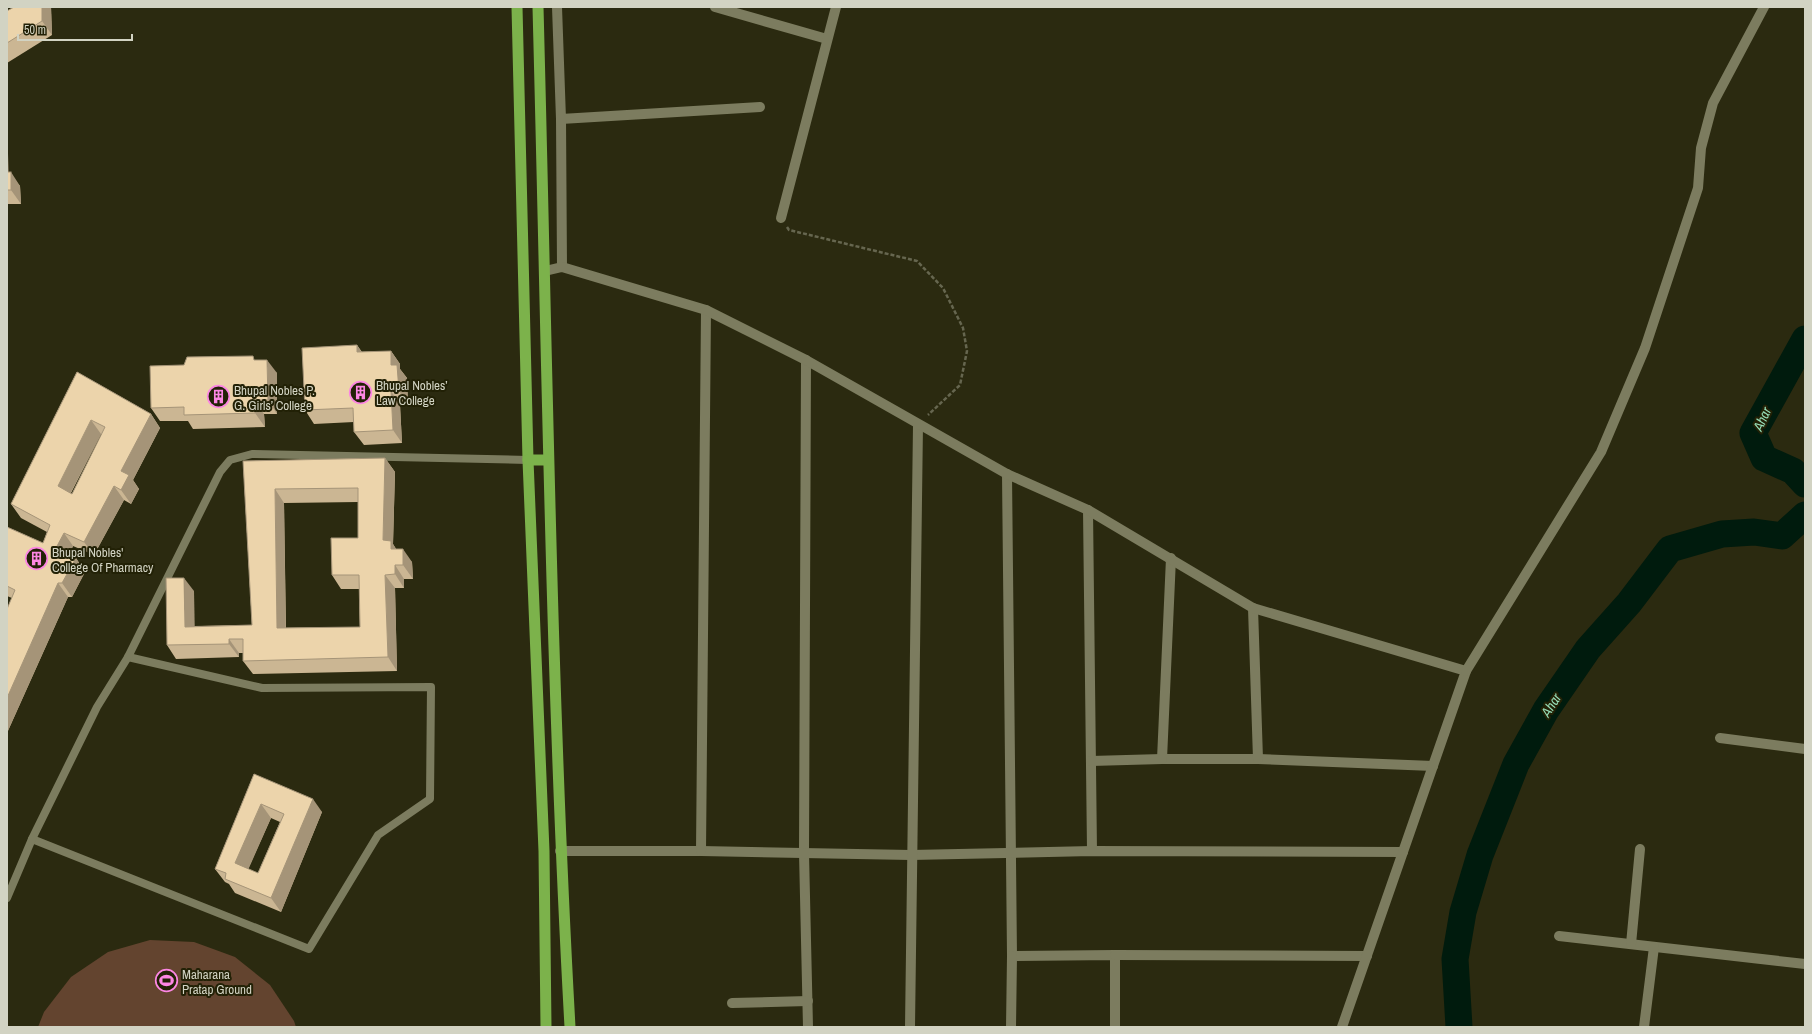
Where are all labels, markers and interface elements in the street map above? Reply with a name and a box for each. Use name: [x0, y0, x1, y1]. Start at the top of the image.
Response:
scale bar: [18, 16, 132, 42]
text: 50 m: [24, 22, 46, 38]
place label: Bhupal Nobles’ Law College: [376, 377, 448, 409]
building icon: Bhupal Nobles’ Law College: [347, 379, 373, 405]
place label: Bhupal Nobles P. G. Girls’ College: [234, 382, 315, 414]
building icon: Bhupal Nobles P. G. Girls’ College: [205, 384, 231, 410]
water label: Ahar: [1748, 403, 1776, 435]
place label: Bhupal Nobles' College Of Pharmacy: [52, 544, 154, 576]
building icon: Bhupal Nobles' College Of Pharmacy: [24, 546, 50, 572]
water label: Ahar: [1536, 689, 1566, 721]
place label: Maharana Pratap Ground: [182, 966, 252, 998]
sports icon: Maharana Pratap Ground: [154, 968, 180, 994]

